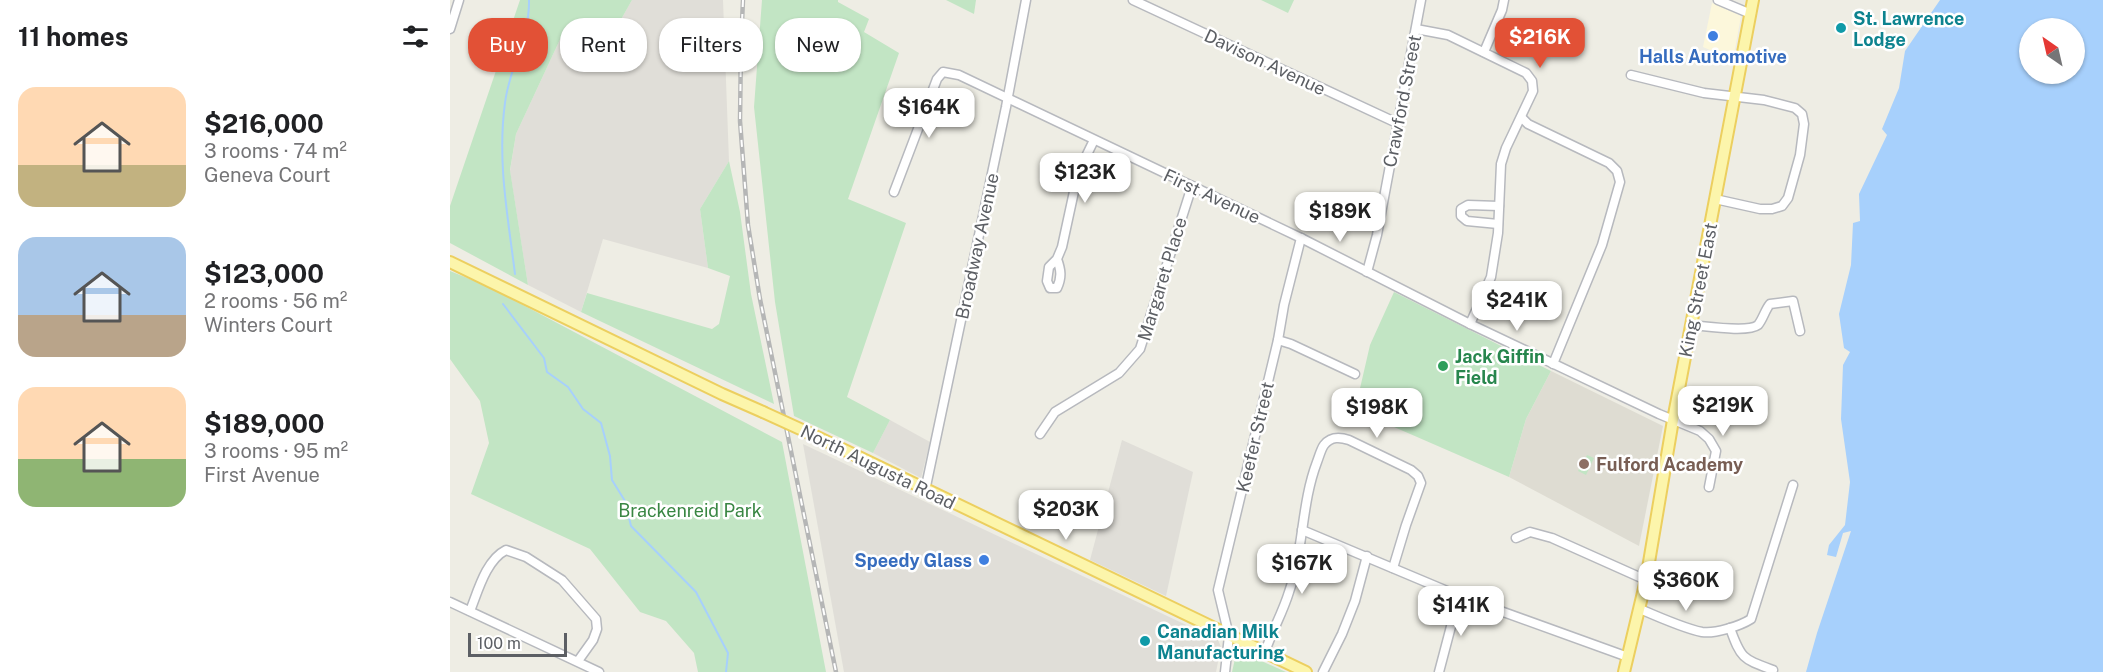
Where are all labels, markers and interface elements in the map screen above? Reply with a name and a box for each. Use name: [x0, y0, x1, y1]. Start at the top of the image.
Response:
place label: St. Lawrence Lodge: [1853, 8, 1965, 50]
chip: Buy: [468, 18, 548, 72]
chip: Rent: [560, 18, 647, 72]
chip: Filters: [659, 18, 763, 72]
chip: New: [775, 18, 861, 72]
pin: $216K: [1498, 18, 1582, 69]
north arrow: [2019, 18, 2085, 84]
map controls: [2019, 18, 2085, 84]
icon: filters: [399, 20, 432, 53]
text: 11 homes: [18, 21, 128, 52]
marker: St. Lawrence Lodge: [1834, 21, 1848, 35]
street label: Davison Avenue: [1201, 25, 1329, 99]
text: $216K: [1509, 25, 1571, 49]
marker: Halls Automotive: [1706, 29, 1720, 43]
street label: Crawford Street: [1379, 33, 1425, 169]
place label: Halls Automotive: [1639, 46, 1787, 67]
pin: $164K: [887, 88, 971, 139]
text: $164K: [898, 95, 960, 119]
text: $216,000: [204, 108, 324, 139]
icon: home: [66, 111, 138, 183]
text: 3 rooms · 74 m²: [204, 139, 347, 163]
pin: $123K: [1043, 153, 1127, 204]
text: $123K: [1054, 160, 1116, 184]
text: Geneva Court: [204, 163, 331, 187]
street label: First Avenue: [1160, 164, 1264, 228]
street label: Broadway Avenue: [951, 171, 1003, 321]
pin: $189K: [1298, 192, 1382, 243]
text: $189K: [1308, 199, 1372, 223]
street label: Margaret Place: [1133, 215, 1191, 343]
street label: King Street East: [1675, 221, 1721, 359]
text: $123,000: [204, 258, 324, 289]
icon: home: [66, 261, 138, 333]
pin: $241K: [1475, 281, 1559, 332]
text: $241K: [1486, 288, 1548, 312]
text: 2 rooms · 56 m²: [204, 289, 347, 313]
text: Winters Court: [204, 313, 333, 337]
place label: Jack Giffin Field: [1455, 346, 1545, 388]
marker: Jack Giffin Field: [1436, 359, 1450, 373]
street label: Keefer Street: [1232, 380, 1278, 494]
pin: $219K: [1681, 386, 1765, 437]
pin: $198K: [1335, 388, 1419, 439]
text: $219K: [1692, 393, 1754, 417]
text: $198K: [1345, 395, 1409, 419]
text: $189,000: [204, 408, 325, 439]
icon: home: [66, 411, 138, 483]
street label: North Augusta Road: [797, 420, 959, 514]
text: 3 rooms · 95 m²: [204, 439, 348, 463]
place label: Fulford Academy: [1596, 454, 1743, 475]
marker: Fulford Academy: [1577, 457, 1591, 471]
text: First Avenue: [204, 463, 320, 487]
pin: $203K: [1024, 490, 1108, 541]
text: $203K: [1033, 497, 1099, 521]
park label: Brackenreid Park: [618, 500, 762, 521]
pin: $167K: [1260, 544, 1344, 595]
place label: Speedy Glass: [854, 550, 972, 571]
text: $167K: [1271, 551, 1333, 575]
marker: Speedy Glass: [977, 553, 991, 567]
pin: $360K: [1644, 561, 1728, 612]
text: $360K: [1652, 568, 1720, 592]
pin: $141K: [1419, 586, 1503, 637]
text: $141K: [1432, 593, 1490, 617]
place label: Canadian Milk Manufacturing: [1157, 621, 1285, 663]
scale bar: [468, 630, 567, 658]
text: 100 m: [477, 634, 521, 653]
marker: Canadian Milk Manufacturing: [1138, 634, 1152, 648]

